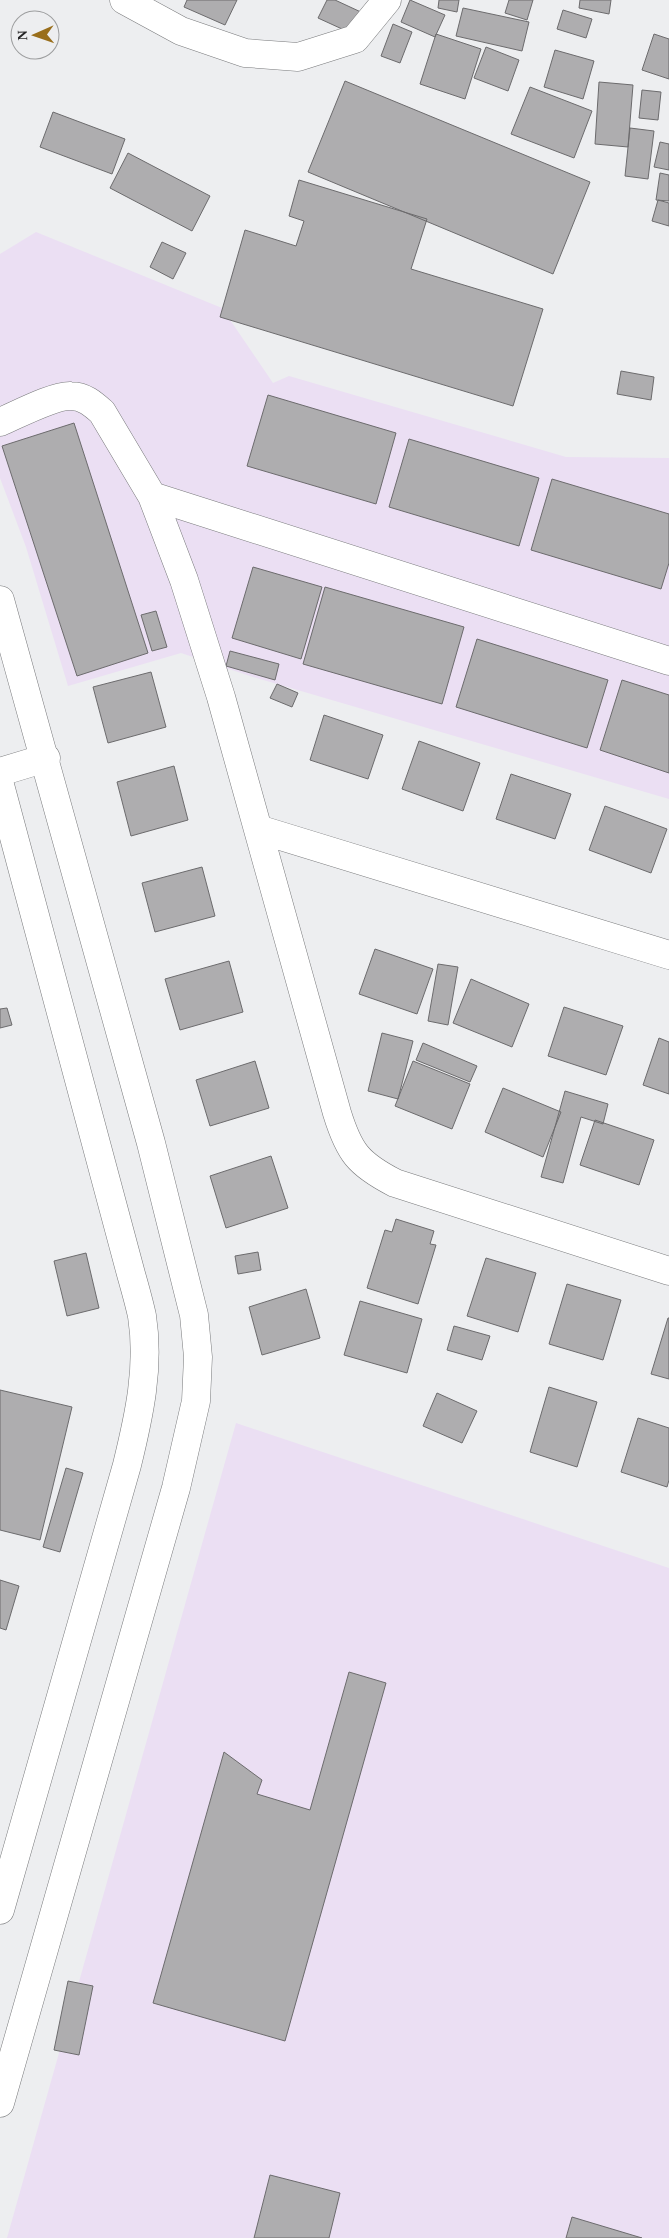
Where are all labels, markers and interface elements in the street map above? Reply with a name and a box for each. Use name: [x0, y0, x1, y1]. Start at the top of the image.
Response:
north arrow: [10, 10, 60, 60]
text: N: [15, 30, 30, 41]

